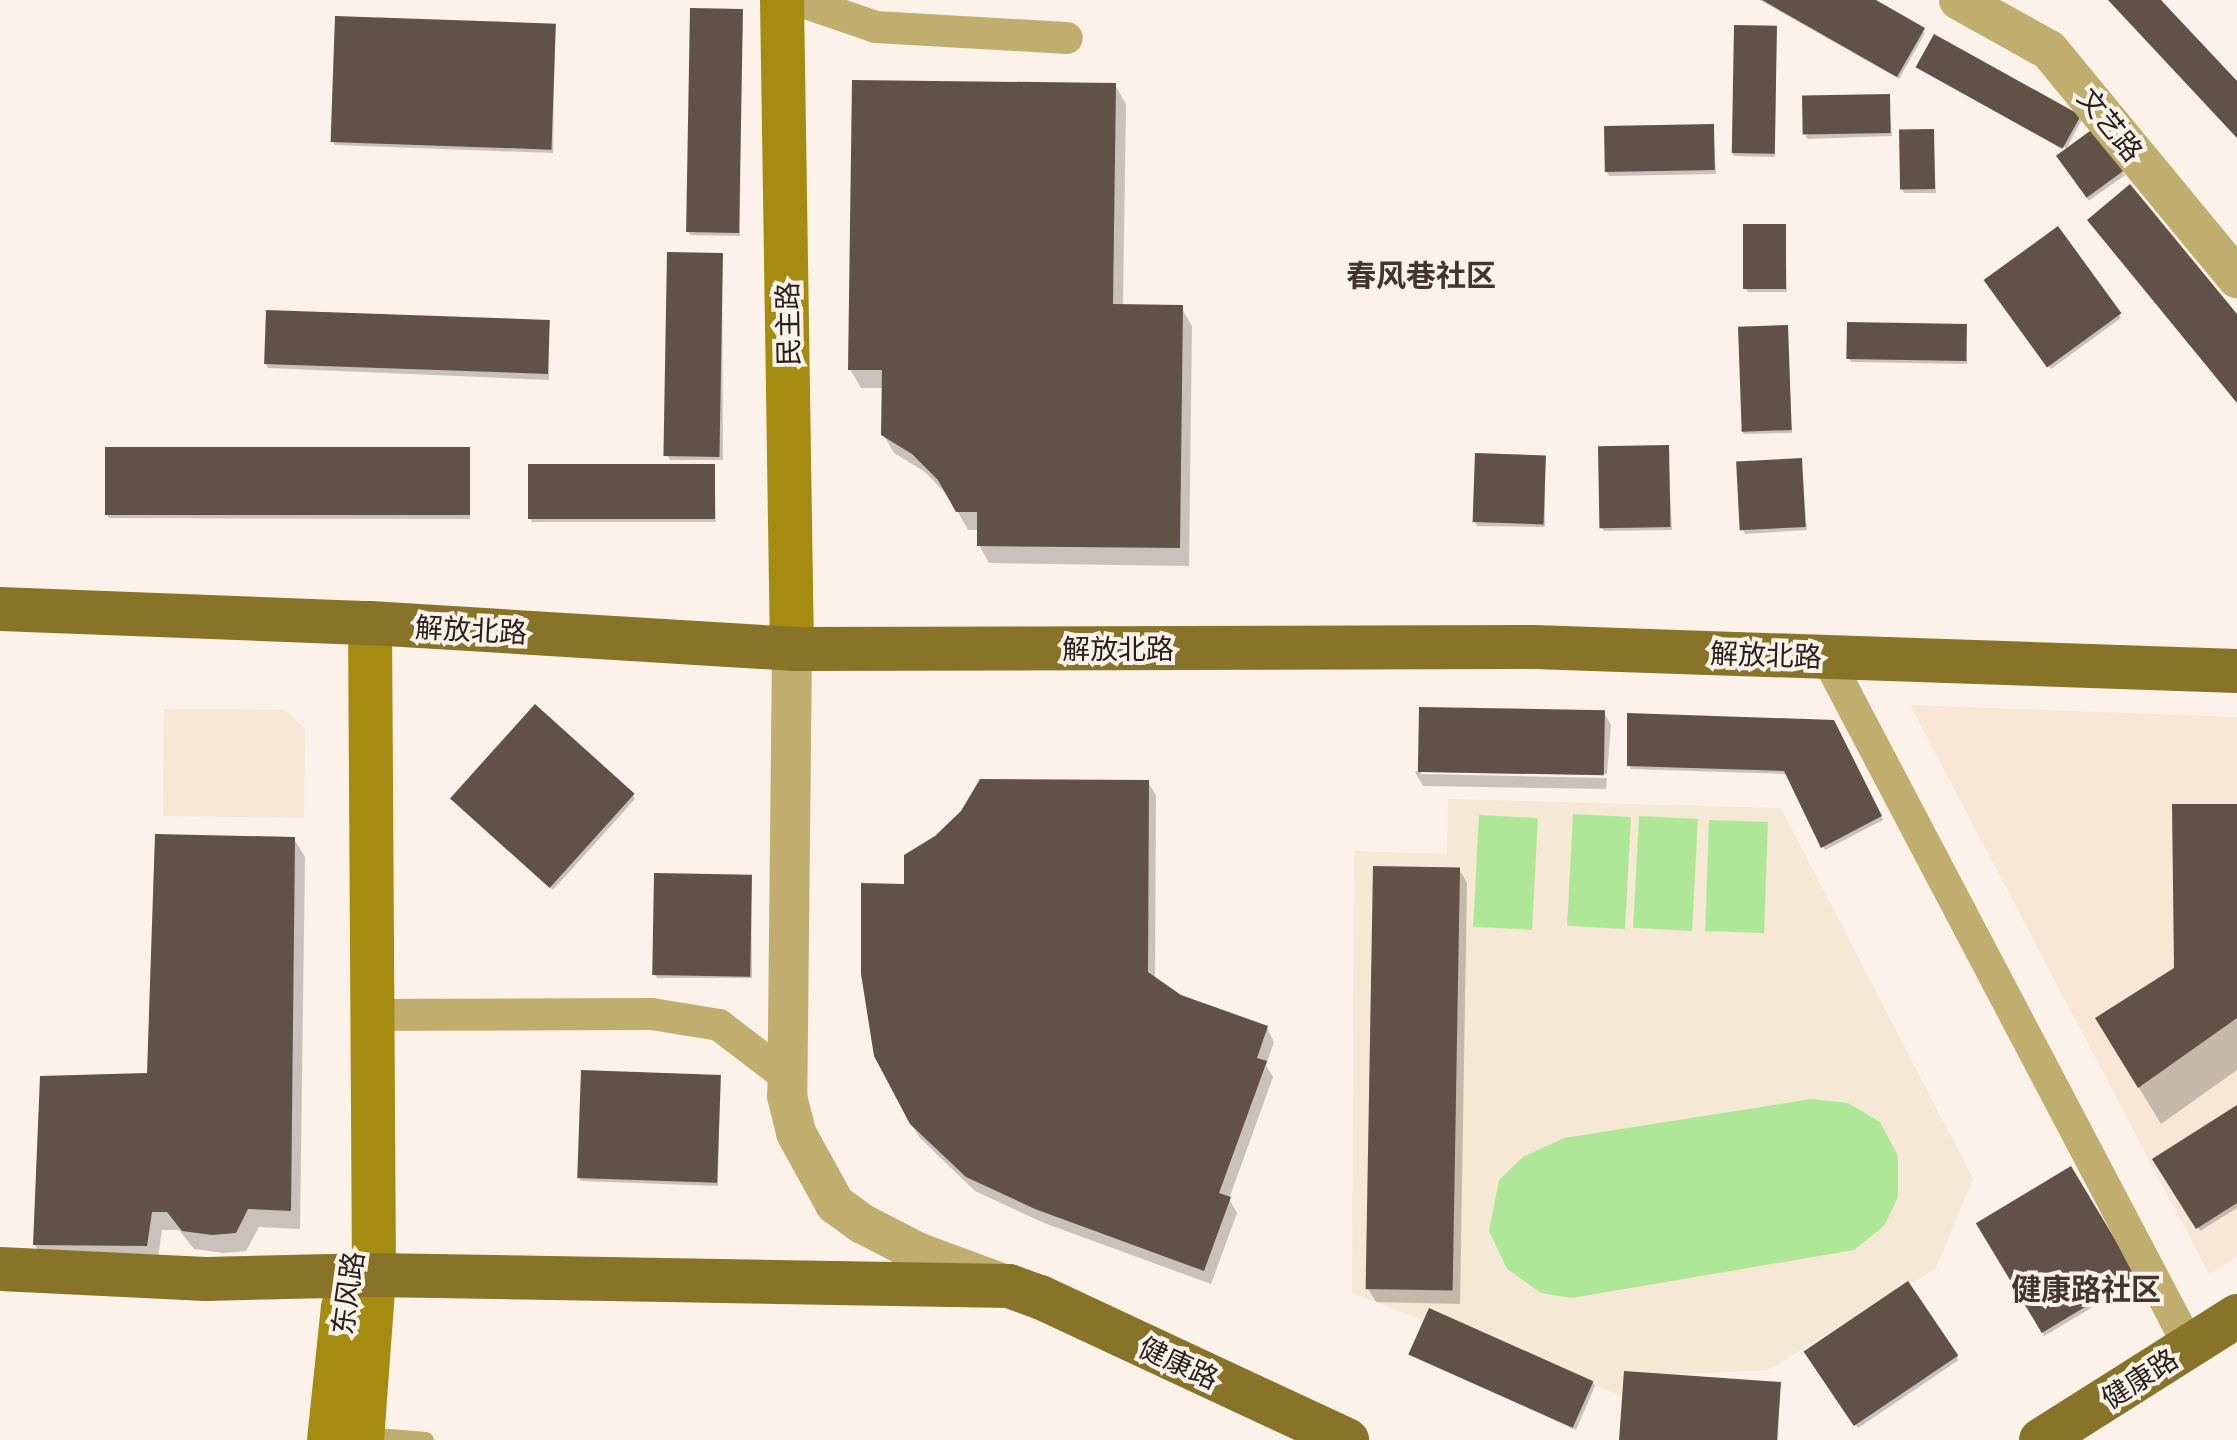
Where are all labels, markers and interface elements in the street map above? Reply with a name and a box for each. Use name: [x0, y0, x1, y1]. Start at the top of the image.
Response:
street label: 文艺路: [2072, 81, 2150, 167]
district label: 春风巷社区: [1346, 257, 1496, 293]
street label: 民主路: [769, 282, 805, 366]
street label: 解放北路: [414, 609, 528, 649]
street label: 解放北路: [1062, 631, 1174, 665]
street label: 解放北路: [1709, 635, 1823, 673]
street label: 东风路: [325, 1249, 369, 1337]
district label: 健康路社区: [2011, 1271, 2161, 1307]
street label: 健康路: [1134, 1329, 1224, 1395]
street label: 健康路: [2095, 1341, 2183, 1415]

